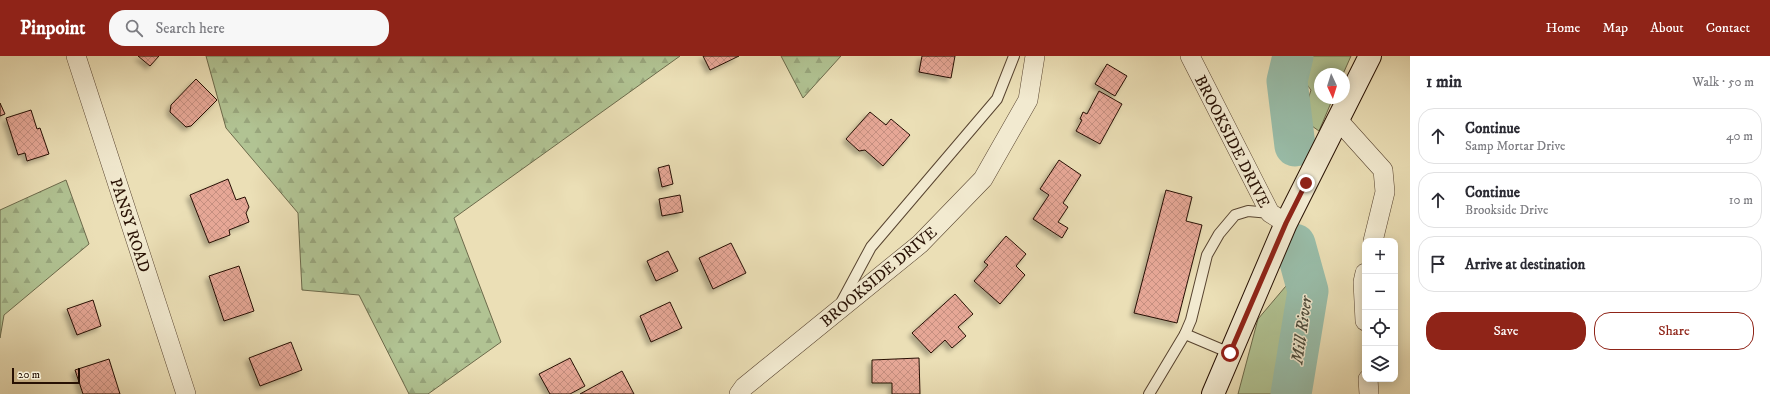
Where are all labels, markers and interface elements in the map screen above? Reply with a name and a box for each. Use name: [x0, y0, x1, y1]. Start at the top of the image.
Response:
search box: [109, 10, 389, 46]
text: Pinpoint: [20, 17, 85, 40]
icon: search: [123, 17, 145, 39]
text: Search here: [155, 19, 225, 38]
text: Home: [1546, 19, 1580, 37]
text: Map: [1602, 19, 1628, 37]
text: About: [1650, 19, 1684, 37]
text: Contact: [1706, 19, 1750, 37]
north arrow: [1314, 68, 1350, 104]
text: 1 min: [1426, 71, 1462, 93]
street label: BROOKSIDE DRIVE: [1190, 72, 1274, 211]
text: Walk · 50 m: [1692, 74, 1754, 90]
text: Continue: [1465, 119, 1520, 138]
icon: ahead: [1427, 125, 1449, 147]
text: 40 m: [1726, 128, 1753, 144]
text: Samp Mortar Drive: [1465, 138, 1565, 154]
route end: [1297, 174, 1315, 192]
street label: PANSY ROAD: [105, 176, 155, 275]
text: Continue: [1465, 183, 1520, 202]
icon: ahead: [1427, 189, 1449, 211]
text: 10 m: [1729, 192, 1753, 208]
text: Brookside Drive: [1465, 202, 1548, 218]
street label: BROOKSIDE DRIVE: [816, 222, 941, 331]
map controls: [1362, 238, 1398, 382]
button: +: [1362, 238, 1398, 274]
icon: arrive: [1427, 253, 1449, 275]
text: Arrive at destination: [1465, 255, 1585, 274]
button: −: [1362, 274, 1398, 310]
water label: Mill River: [1286, 293, 1318, 366]
button: locate: [1362, 310, 1398, 346]
button: Save: [1426, 312, 1586, 350]
button: Share: [1594, 312, 1754, 350]
route start: [1221, 344, 1239, 362]
button: layers: [1362, 346, 1398, 382]
scale bar: [12, 366, 80, 385]
text: 20 m: [18, 368, 40, 382]

